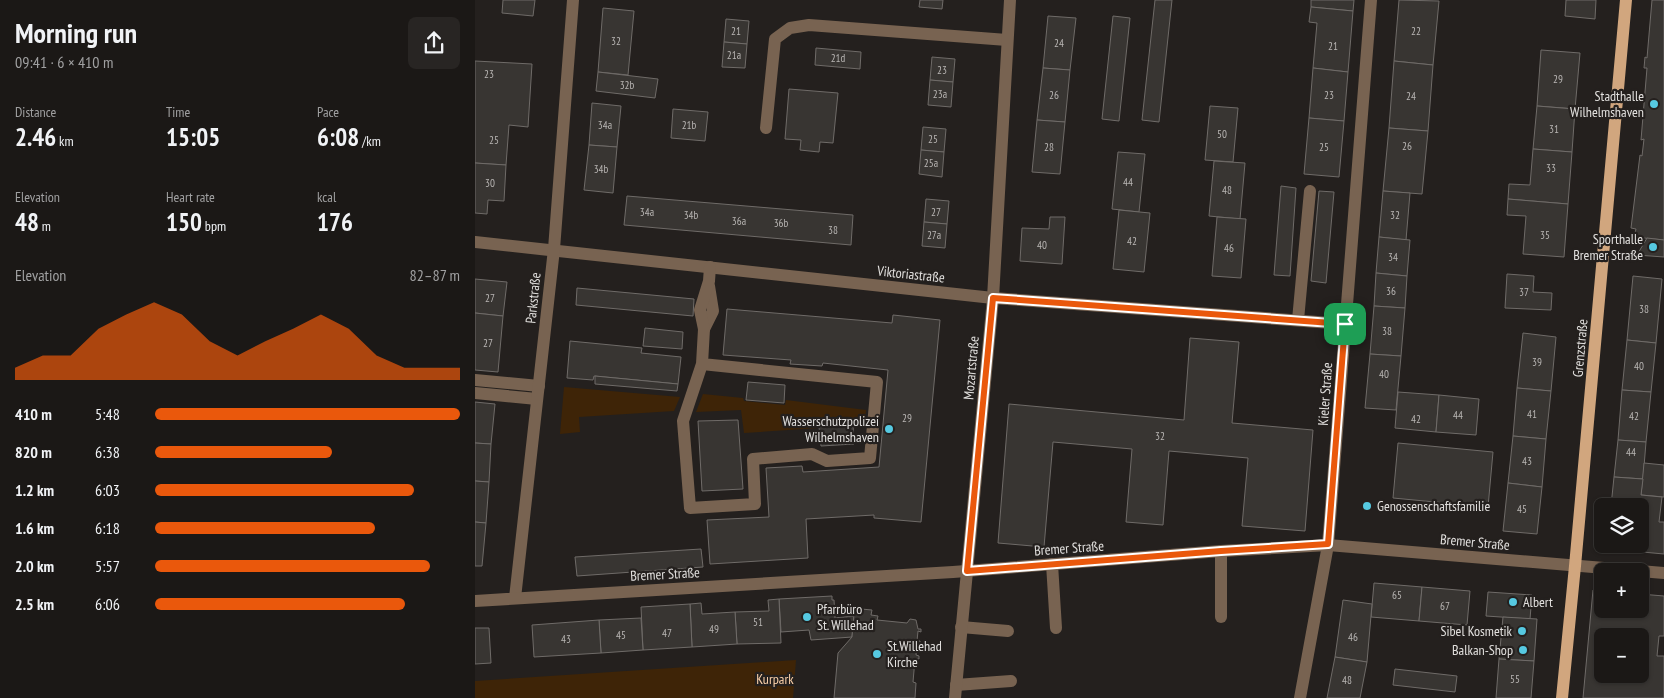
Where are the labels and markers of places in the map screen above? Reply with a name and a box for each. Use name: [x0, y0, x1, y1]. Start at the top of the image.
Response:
place label: Stadthalle Wilhelmshaven: [1570, 87, 1644, 121]
marker: Stadthalle Wilhelmshaven: [1648, 98, 1660, 110]
place label: Sporthalle Bremer Straße: [1573, 230, 1643, 264]
marker: Sporthalle Bremer Straße: [1647, 241, 1659, 253]
pin: [1324, 303, 1366, 345]
place label: Wasserschutzpolizei Wilhelmshaven: [782, 412, 879, 446]
marker: Wasserschutzpolizei Wilhelmshaven: [883, 423, 895, 435]
place label: Genossenschaftsfamilie: [1377, 497, 1490, 515]
marker: Genossenschaftsfamilie: [1361, 500, 1373, 512]
place label: Albert: [1523, 593, 1553, 611]
marker: Albert: [1507, 596, 1519, 608]
place label: Pfarrbüro St. Willehad: [817, 600, 874, 634]
marker: Pfarrbüro St. Willehad: [801, 611, 813, 623]
place label: Sibel Kosmetik: [1441, 622, 1513, 640]
marker: Sibel Kosmetik: [1516, 625, 1528, 637]
place label: St.Willehad Kirche: [887, 637, 942, 671]
place label: Balkan-Shop: [1452, 641, 1513, 659]
marker: Balkan-Shop: [1517, 644, 1529, 656]
marker: St.Willehad Kirche: [871, 648, 883, 660]

